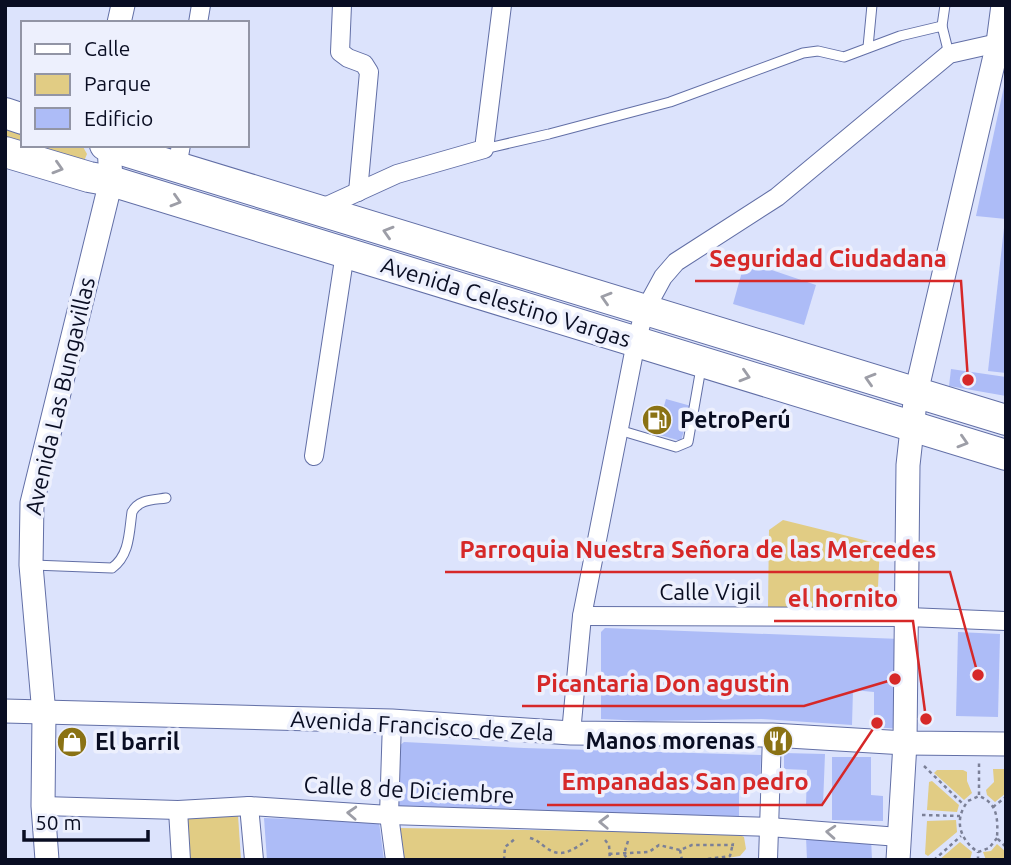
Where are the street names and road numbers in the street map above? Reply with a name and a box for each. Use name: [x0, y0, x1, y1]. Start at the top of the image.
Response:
street label: Avenida Celestino Vargas: [378, 252, 634, 351]
street label: Avenida Las Bungavillas: [20, 275, 99, 517]
street label: Calle Vigil: [659, 579, 761, 604]
street label: Avenida Francisco de Zela: [290, 706, 554, 745]
street label: Calle 8 de Diciembre: [303, 771, 515, 808]

